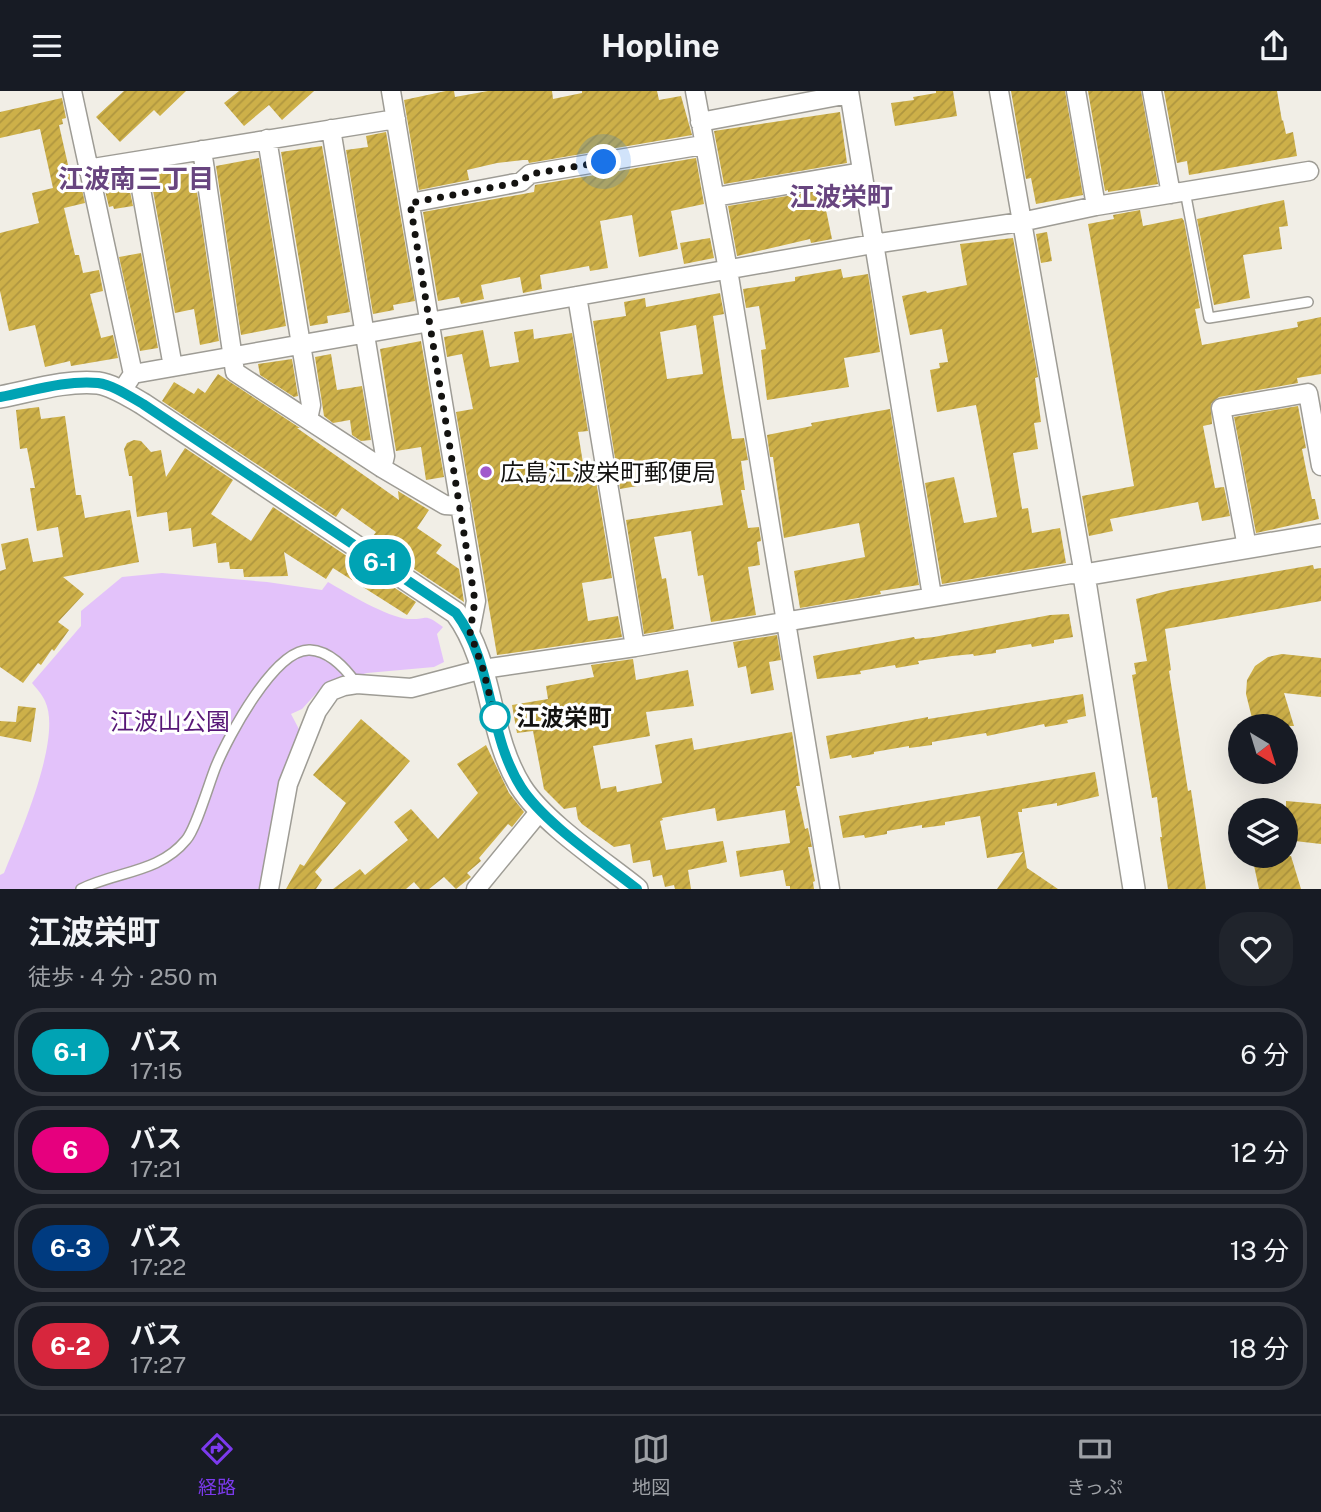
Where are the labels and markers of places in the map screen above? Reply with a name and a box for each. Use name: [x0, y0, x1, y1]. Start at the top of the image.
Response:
place label: 広島江波栄町郵便局: [500, 458, 716, 486]
marker: 広島江波栄町郵便局: [478, 464, 494, 480]
marker: 江波栄町: [480, 702, 510, 732]
place label: 江波栄町: [516, 703, 612, 731]

